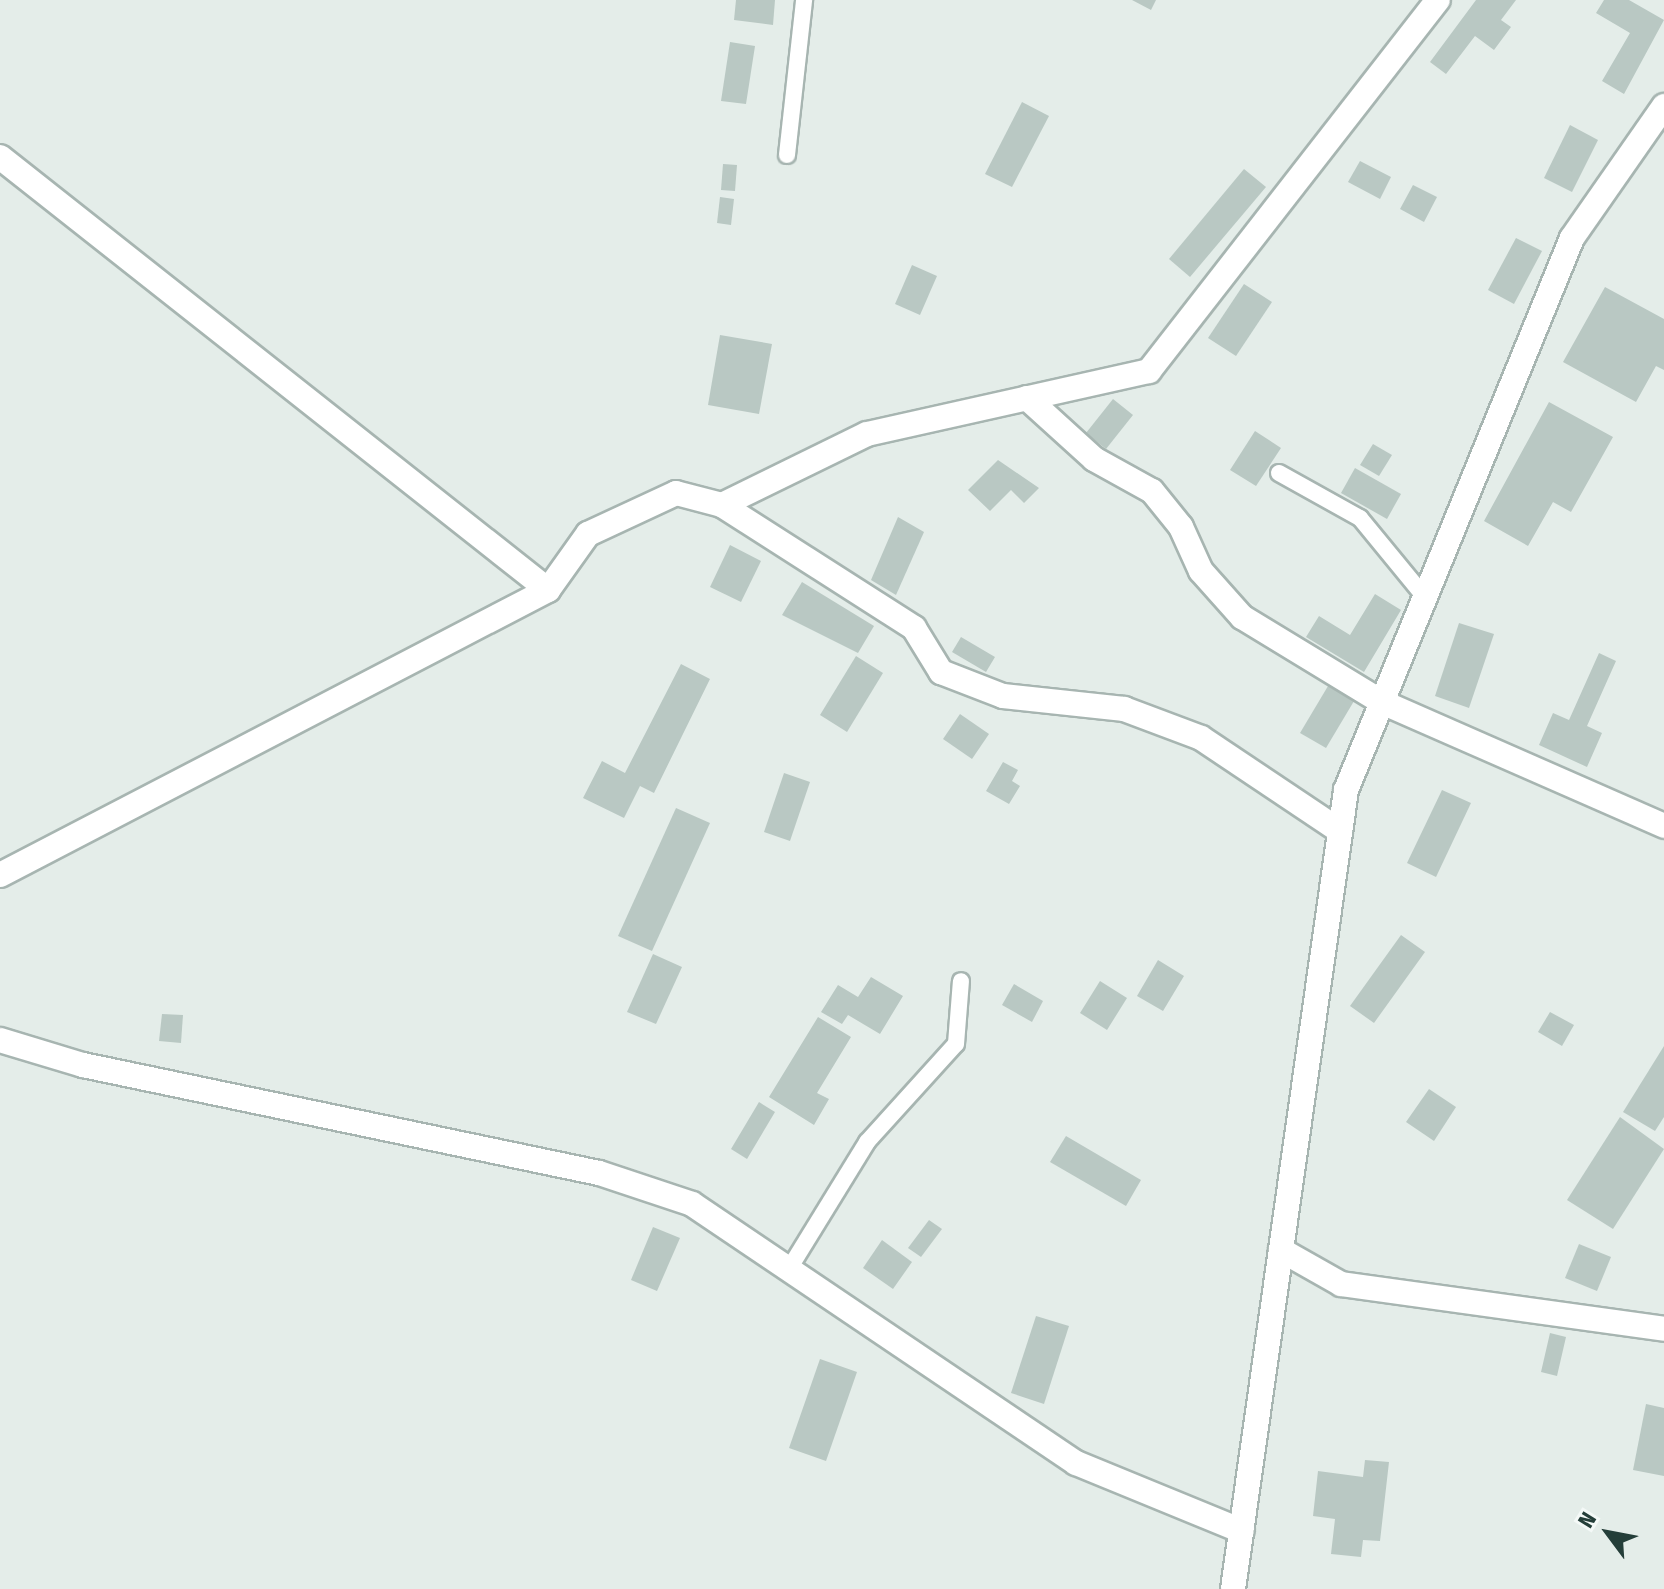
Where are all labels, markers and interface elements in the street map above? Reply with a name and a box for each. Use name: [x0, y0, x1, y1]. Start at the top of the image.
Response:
north arrow: [1568, 1493, 1648, 1573]
text: N: [1572, 1507, 1602, 1533]

